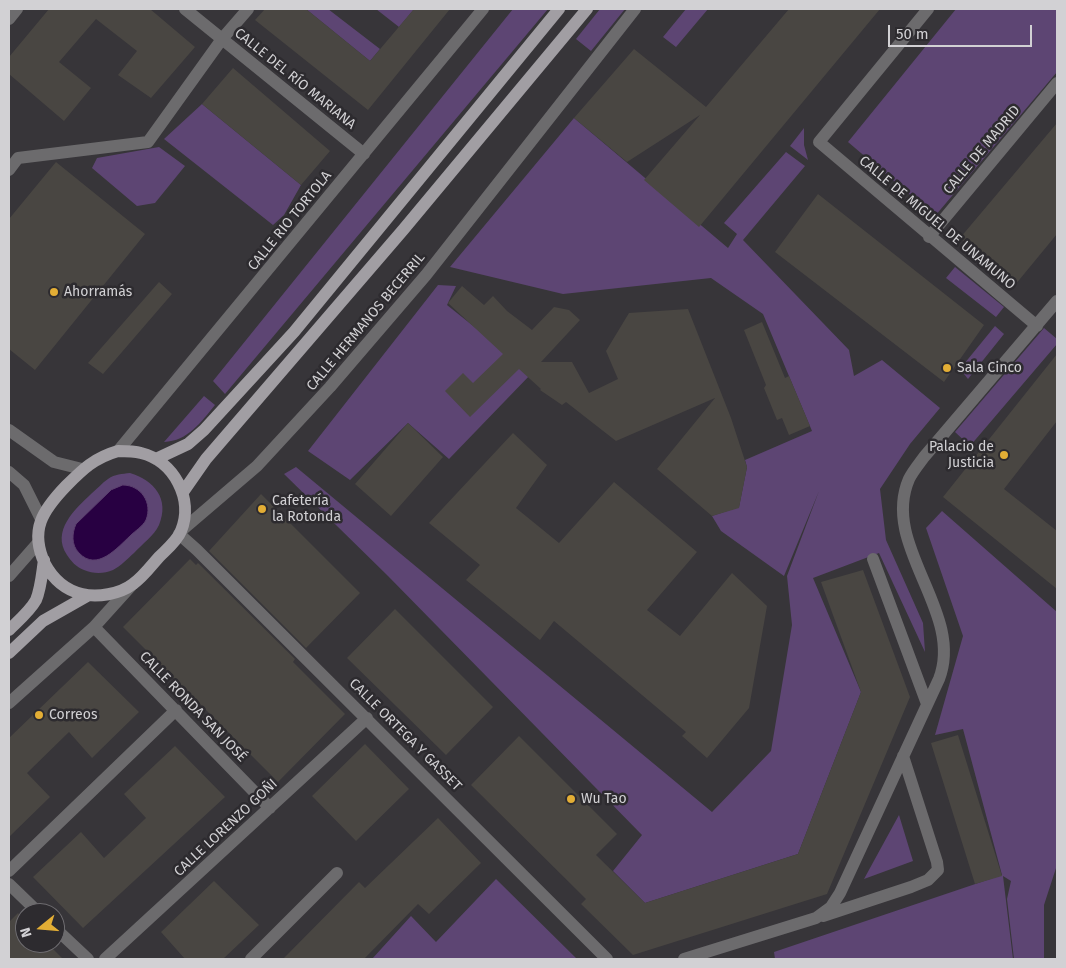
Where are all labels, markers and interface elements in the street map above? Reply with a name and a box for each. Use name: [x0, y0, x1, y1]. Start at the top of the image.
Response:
scale bar: [891, 15, 1035, 47]
street label: CALLE DEL RÍO MARIANA: [231, 25, 359, 133]
text: 50 m: [896, 25, 929, 43]
street label: CALLE DE MADRID: [940, 102, 1024, 198]
street label: CALLE DE MIGUEL DE UNAMUNO: [855, 153, 1019, 293]
street label: CALLE RIO TORTOLA: [245, 168, 335, 274]
street label: CALLE HERMANOS BECERRIL: [303, 249, 429, 395]
place label: Ahorramás: [64, 284, 132, 300]
marker: Ahorramás: [48, 286, 60, 298]
place label: Sala Cinco: [957, 360, 1022, 376]
marker: Sala Cinco: [941, 362, 953, 374]
place label: Palacio de Justicia: [929, 439, 994, 472]
marker: Palacio de Justicia: [998, 449, 1010, 461]
place label: Cafetería la Rotonda: [272, 493, 341, 526]
marker: Cafetería la Rotonda: [256, 503, 268, 515]
street label: CALLE RONDA SAN JOSÉ: [136, 648, 250, 766]
street label: CALLE ORTEGA Y GASSET: [345, 675, 465, 795]
place label: Correos: [49, 707, 97, 723]
marker: Correos: [33, 709, 45, 721]
street label: CALLE LORENZO GOÑI: [171, 776, 281, 880]
place label: Wu Tao: [581, 791, 627, 807]
marker: Wu Tao: [565, 793, 577, 805]
north arrow: [15, 903, 65, 953]
text: N: [17, 925, 36, 939]

